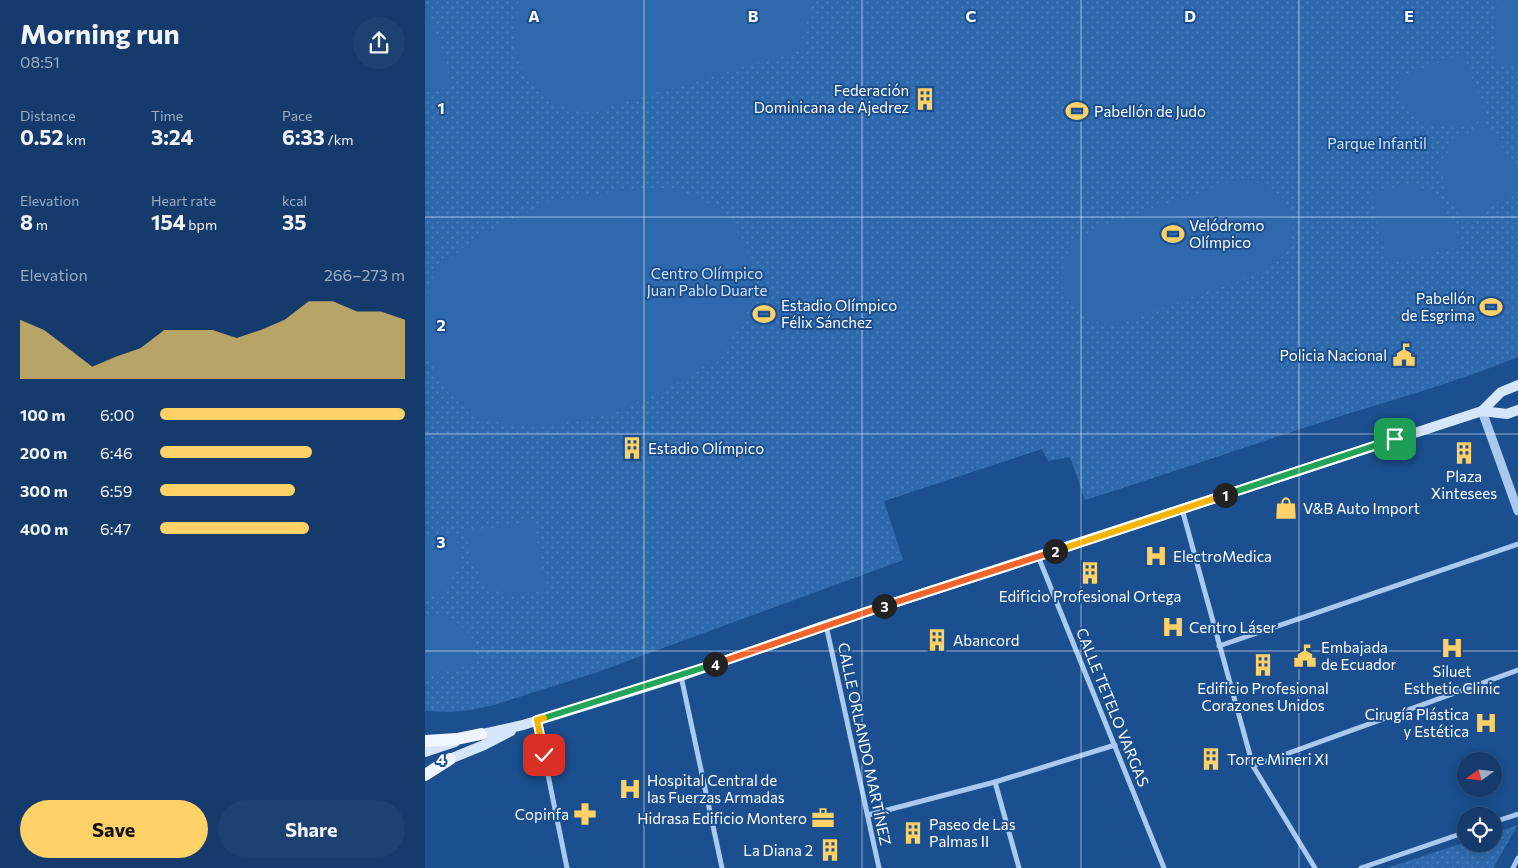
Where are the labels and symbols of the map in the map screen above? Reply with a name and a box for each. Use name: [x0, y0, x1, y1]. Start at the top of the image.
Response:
text: A: [528, 6, 540, 25]
text: B: [748, 6, 759, 25]
text: C: [966, 6, 977, 25]
text: D: [1184, 6, 1196, 25]
text: E: [1404, 6, 1414, 25]
place label: Federación Dominicana de Ajedrez: [754, 81, 909, 116]
building icon: Federación Dominicana de Ajedrez: [912, 86, 938, 112]
text: 1: [437, 98, 445, 117]
sports icon: Pabellón de Judo: [1064, 98, 1090, 124]
place label: Pabellón de Judo: [1094, 102, 1206, 120]
park label: Parque Infantil: [1327, 134, 1427, 152]
place label: Velódromo Olímpico: [1189, 216, 1264, 251]
sports icon: Velódromo Olímpico: [1160, 221, 1186, 247]
park label: Centro Olímpico Juan Pablo Duarte: [646, 264, 768, 299]
place label: Pabellón de Esgrima: [1401, 289, 1475, 324]
sports icon: Pabellón de Esgrima: [1478, 294, 1504, 320]
place label: Estadio Olímpico Félix Sánchez: [781, 296, 897, 331]
sports icon: Estadio Olímpico Félix Sánchez: [751, 301, 777, 327]
text: 2: [436, 315, 446, 334]
public building icon: Policia Nacional: [1391, 342, 1417, 368]
place label: Policia Nacional: [1280, 346, 1387, 364]
pin: [1374, 418, 1416, 460]
building icon: Estadio Olímpico: [619, 435, 645, 461]
place label: Estadio Olímpico: [648, 439, 764, 457]
building icon: Plaza Xintesees: [1451, 440, 1477, 466]
place label: Plaza Xintesees: [1431, 467, 1497, 502]
pin: 1: [1213, 482, 1237, 508]
shop icon: V&B Auto Import: [1273, 495, 1299, 521]
place label: V&B Auto Import: [1303, 499, 1420, 517]
text: 3: [436, 532, 446, 551]
pin: 2: [1043, 538, 1067, 564]
hospital icon: ElectroMedica: [1143, 543, 1169, 569]
place label: ElectroMedica: [1173, 547, 1272, 565]
building icon: Edificio Profesional Ortega: [1077, 560, 1103, 586]
place label: Edificio Profesional Ortega: [999, 587, 1181, 605]
pin: 3: [871, 594, 897, 618]
hospital icon: Centro Láser: [1160, 614, 1186, 640]
place label: Centro Láser: [1189, 618, 1277, 636]
street label: CALLE TETELO VARGAS: [1073, 625, 1153, 789]
building icon: Abancord: [924, 627, 950, 653]
place label: Abancord: [953, 631, 1019, 649]
hospital icon: Siluet Esthetic Clinic: [1439, 635, 1465, 661]
place label: Embajada de Ecuador: [1321, 638, 1397, 673]
street label: CALLE ORLANDO MARTÍNEZ: [835, 641, 896, 847]
public building icon: Embajada de Ecuador: [1292, 643, 1318, 669]
pin: 4: [703, 652, 727, 676]
building icon: Edificio Profesional Corazones Unidos: [1250, 652, 1276, 678]
place label: Siluet Esthetic Clinic: [1404, 662, 1500, 697]
place label: Edificio Profesional Corazones Unidos: [1197, 679, 1329, 714]
place label: Cirugía Plástica y Estética: [1365, 705, 1469, 740]
hospital icon: Cirugía Plástica y Estética: [1473, 710, 1499, 736]
pin: [523, 734, 565, 776]
building icon: Torre Mineri XI: [1198, 746, 1224, 772]
text: 4: [436, 749, 446, 768]
place label: Torre Mineri XI: [1227, 750, 1329, 768]
north arrow: [1457, 752, 1503, 798]
place label: Hospital Central de las Fuerzas Armadas: [647, 771, 785, 806]
hospital icon: Hospital Central de las Fuerzas Armadas: [617, 776, 643, 802]
pharmacy icon: Copinfa: [572, 801, 598, 827]
place label: Copinfa: [515, 805, 569, 823]
office icon: Hidrasa Edificio Montero: [810, 805, 836, 831]
place label: Hidrasa Edificio Montero: [637, 809, 807, 827]
place label: Paseo de Las Palmas II: [929, 815, 1016, 850]
building icon: Paseo de Las Palmas II: [900, 820, 926, 846]
building icon: La Diana 2: [817, 837, 843, 863]
place label: La Diana 2: [743, 841, 813, 859]

